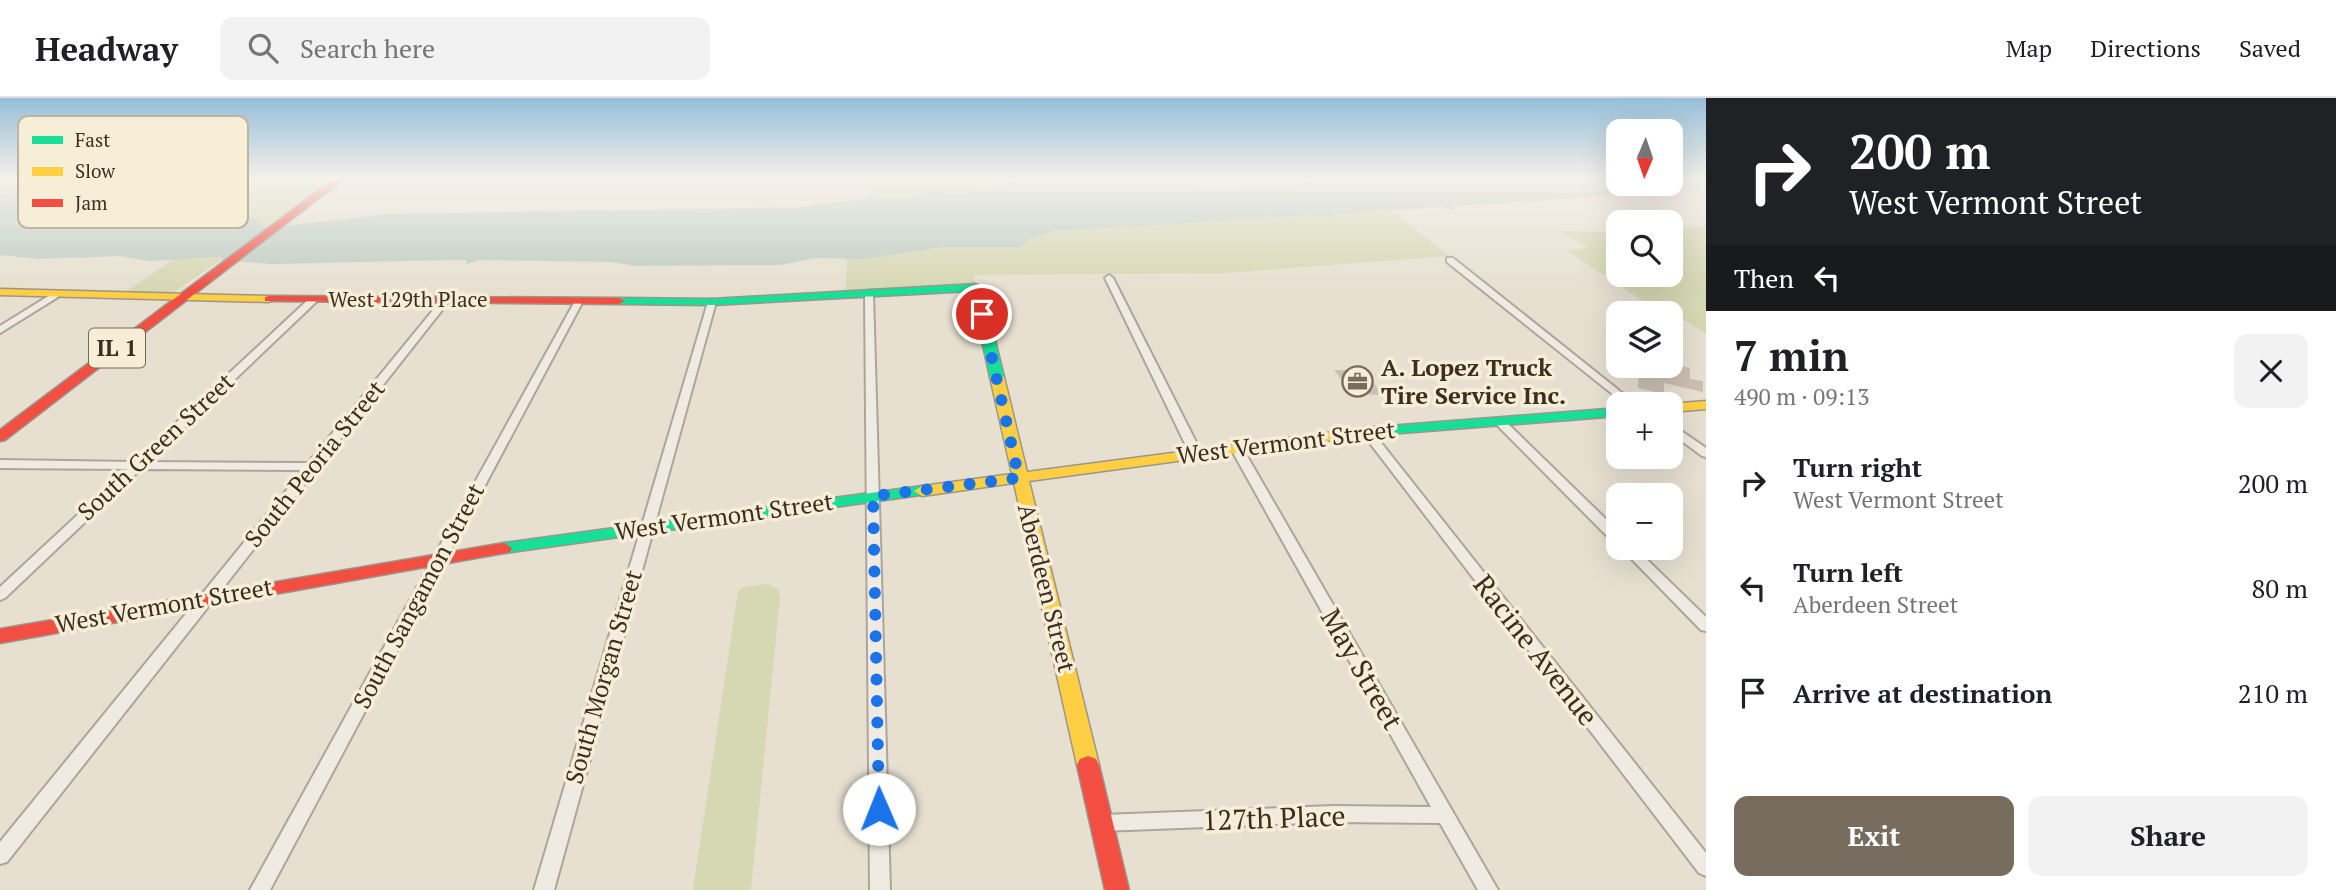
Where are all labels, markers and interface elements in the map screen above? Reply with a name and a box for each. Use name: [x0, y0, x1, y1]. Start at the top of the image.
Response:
search box: [220, 17, 710, 80]
text: Headway: [35, 27, 178, 70]
icon: search: [244, 29, 282, 67]
text: Search here: [300, 31, 435, 65]
text: Map: [2006, 32, 2052, 64]
text: Directions: [2090, 32, 2201, 64]
text: Saved: [2239, 32, 2301, 64]
legend: [18, 116, 248, 228]
text: 200 m: [1849, 118, 1991, 183]
north arrow: [1606, 119, 1684, 196]
map controls: [1606, 119, 1683, 560]
icon: right: [1734, 126, 1825, 217]
text: Fast: [75, 127, 110, 152]
text: Slow: [75, 158, 116, 183]
text: West Vermont Street: [1849, 181, 2142, 223]
text: Jam: [75, 190, 108, 215]
button: search: [1606, 210, 1683, 287]
icon: left: [1808, 259, 1846, 297]
text: Then: [1734, 261, 1794, 295]
pin: [952, 284, 1012, 344]
street label: West 129th Place: [328, 285, 488, 313]
icon: arrive: [963, 295, 1001, 333]
button: layers: [1606, 301, 1683, 378]
text: 7 min: [1734, 327, 1849, 383]
road number: IL 1: [89, 328, 145, 368]
button: close: [2234, 334, 2308, 408]
place label: A. Lopez Truck Tire Service Inc.: [1381, 351, 1566, 411]
street label: South Green Street: [70, 365, 240, 527]
office icon: A. Lopez Truck Tire Service Inc.: [1341, 365, 1375, 399]
street label: South Peoria Street: [237, 373, 392, 554]
text: 490 m · 09:13: [1734, 381, 1869, 412]
button: +: [1606, 392, 1683, 469]
street label: West Vermont Street: [1175, 413, 1397, 471]
text: Turn right: [1793, 450, 1922, 484]
icon: right: [1734, 464, 1772, 502]
text: 200 m: [2238, 466, 2308, 500]
street label: South Sangamon Street: [345, 477, 491, 714]
button: −: [1606, 483, 1683, 560]
text: West Vermont Street: [1793, 484, 2004, 515]
street label: West Vermont Street: [613, 485, 835, 547]
street label: Aberdeen Street: [1011, 500, 1083, 675]
text: Turn left: [1793, 555, 1903, 589]
street label: South Morgan Street: [557, 566, 649, 787]
street label: Racine Avenue: [1466, 567, 1607, 733]
icon: left: [1734, 569, 1772, 607]
street label: West Vermont Street: [53, 570, 275, 640]
text: 80 m: [2252, 571, 2308, 605]
text: Aberdeen Street: [1793, 589, 1958, 620]
street label: May Street: [1313, 601, 1412, 737]
icon: arrive: [1734, 674, 1772, 712]
text: Arrive at destination: [1793, 676, 2052, 710]
text: 210 m: [2238, 676, 2308, 710]
position arrow: [842, 772, 916, 846]
button: Exit: [1734, 796, 2014, 876]
button: Share: [2028, 796, 2308, 876]
street label: 127th Place: [1202, 797, 1346, 838]

